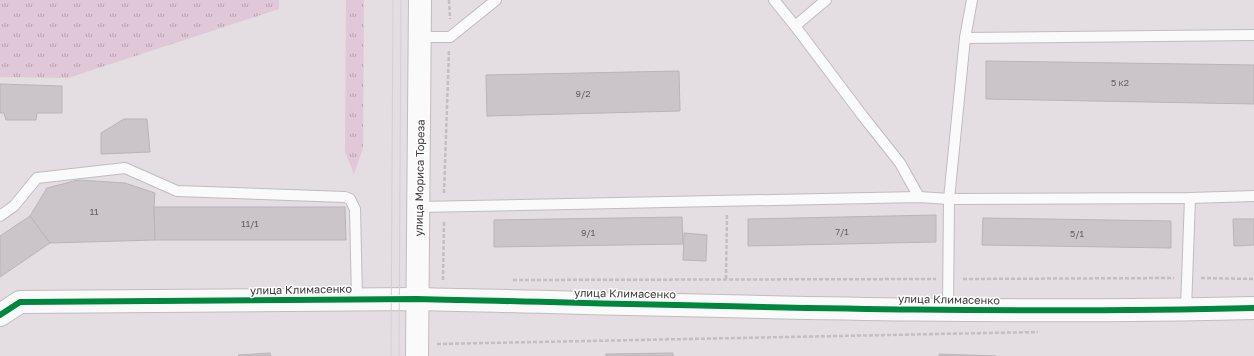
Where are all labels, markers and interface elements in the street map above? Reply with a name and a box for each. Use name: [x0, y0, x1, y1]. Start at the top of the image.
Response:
house number: 5 к2: [1111, 77, 1129, 88]
house number: 9/2: [576, 88, 591, 99]
street label: улица Мориса Тореза: [411, 119, 427, 237]
house number: 11: [90, 206, 99, 217]
house number: 11/1: [241, 218, 259, 229]
house number: 7/1: [835, 226, 849, 237]
house number: 9/1: [581, 227, 596, 238]
house number: 5/1: [1070, 228, 1085, 239]
street label: улица Климасенко: [250, 282, 352, 296]
street label: улица Климасенко: [574, 286, 676, 300]
street label: улица Климасенко: [898, 292, 1000, 306]

